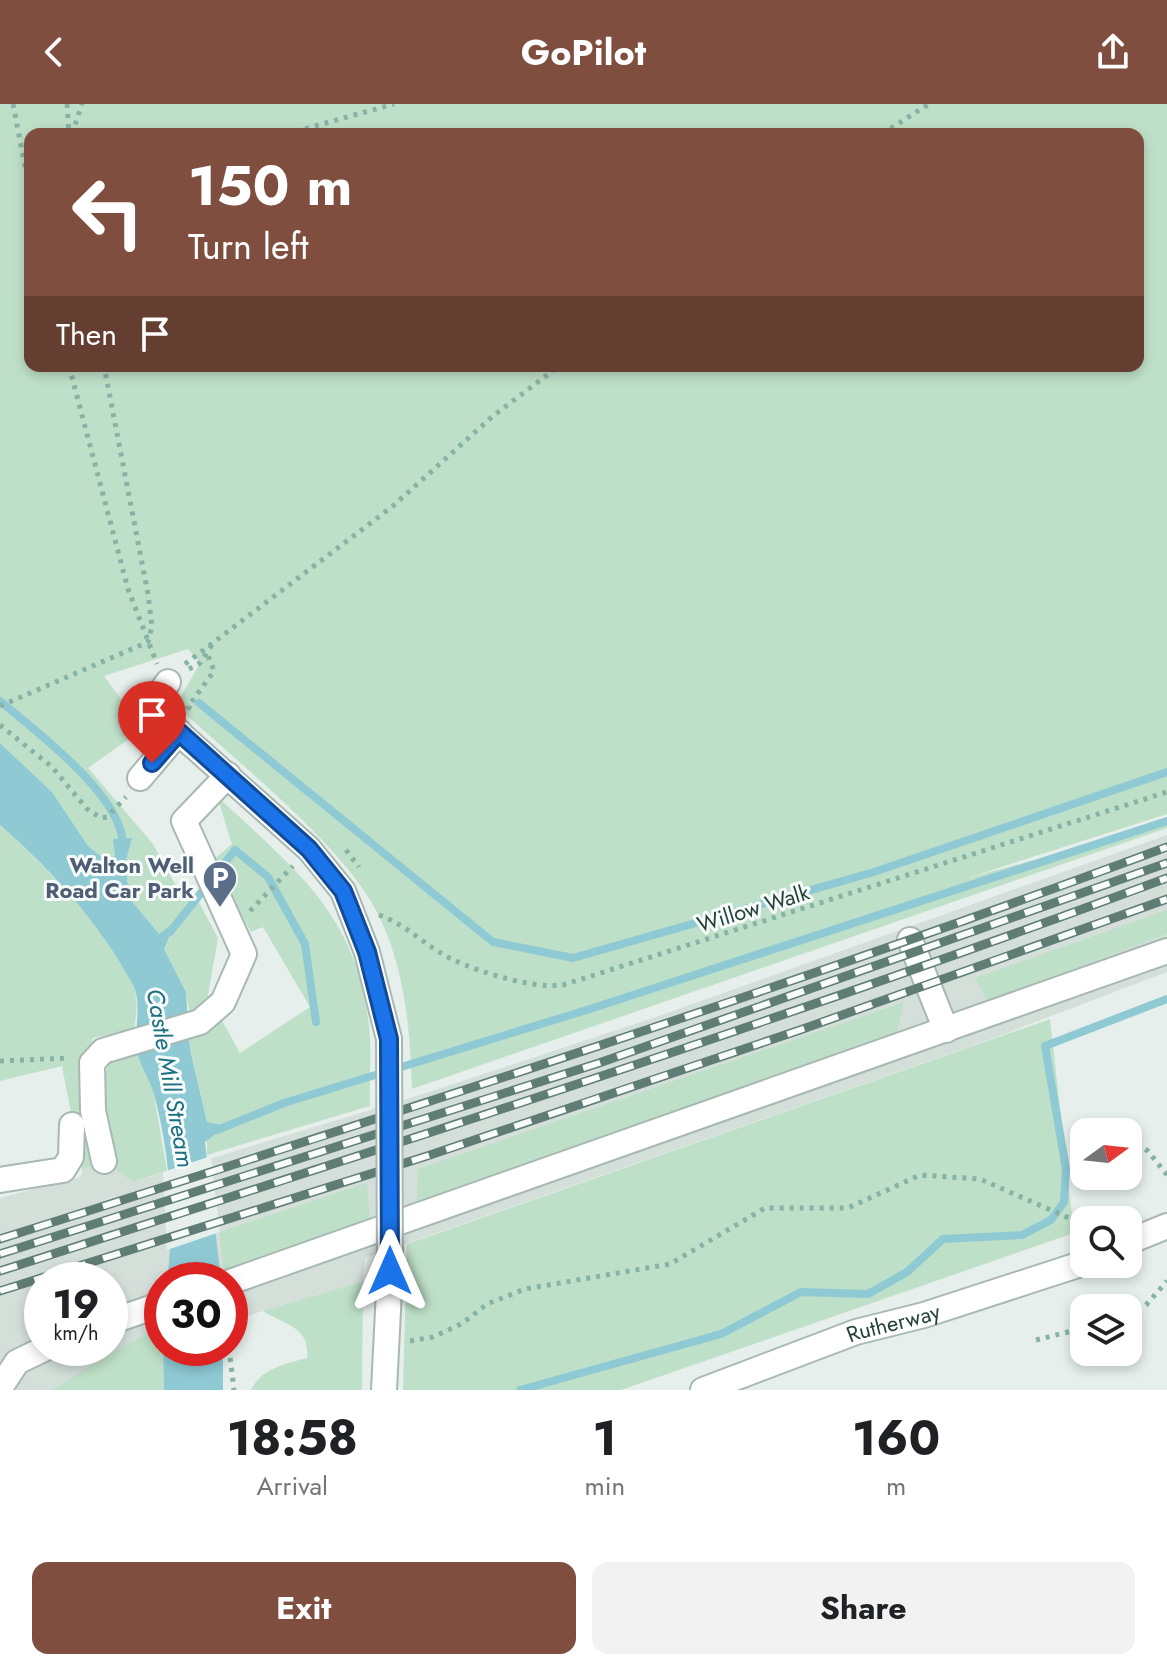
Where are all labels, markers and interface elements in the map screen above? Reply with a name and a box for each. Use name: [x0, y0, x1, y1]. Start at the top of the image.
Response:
text: GoPilot: [521, 26, 646, 78]
icon: back: [32, 30, 76, 74]
icon: share: [1091, 30, 1135, 74]
text: 150 m: [188, 145, 352, 226]
icon: left: [56, 160, 160, 264]
text: Turn left: [188, 220, 309, 272]
icon: arrive: [133, 312, 177, 356]
text: Then: [56, 313, 117, 356]
pin: [118, 681, 186, 763]
icon: arrive: [130, 693, 174, 737]
place label: Walton Well Road Car Park: [45, 849, 194, 906]
parking icon: Walton Well Road Car Park: [201, 859, 239, 909]
street label: Willow Walk: [693, 876, 813, 940]
water label: Castle Mill Stream: [138, 986, 203, 1170]
north arrow: [1070, 1118, 1142, 1190]
map controls: [1070, 1118, 1142, 1366]
button: search: [1070, 1206, 1142, 1278]
position arrow: [348, 1229, 432, 1313]
speed limit sign: 30: [144, 1262, 248, 1366]
text: 19: [52, 1275, 100, 1333]
button: layers: [1070, 1294, 1142, 1366]
street label: Rutherway: [842, 1295, 944, 1350]
text: km/h: [53, 1319, 99, 1348]
text: 18:58: [227, 1404, 358, 1473]
text: 1: [593, 1404, 617, 1473]
text: 160: [852, 1404, 940, 1473]
text: Arrival: [256, 1467, 328, 1505]
text: min: [584, 1467, 625, 1505]
text: m: [886, 1467, 906, 1505]
button: Exit: [32, 1562, 576, 1654]
button: Share: [592, 1562, 1135, 1654]

